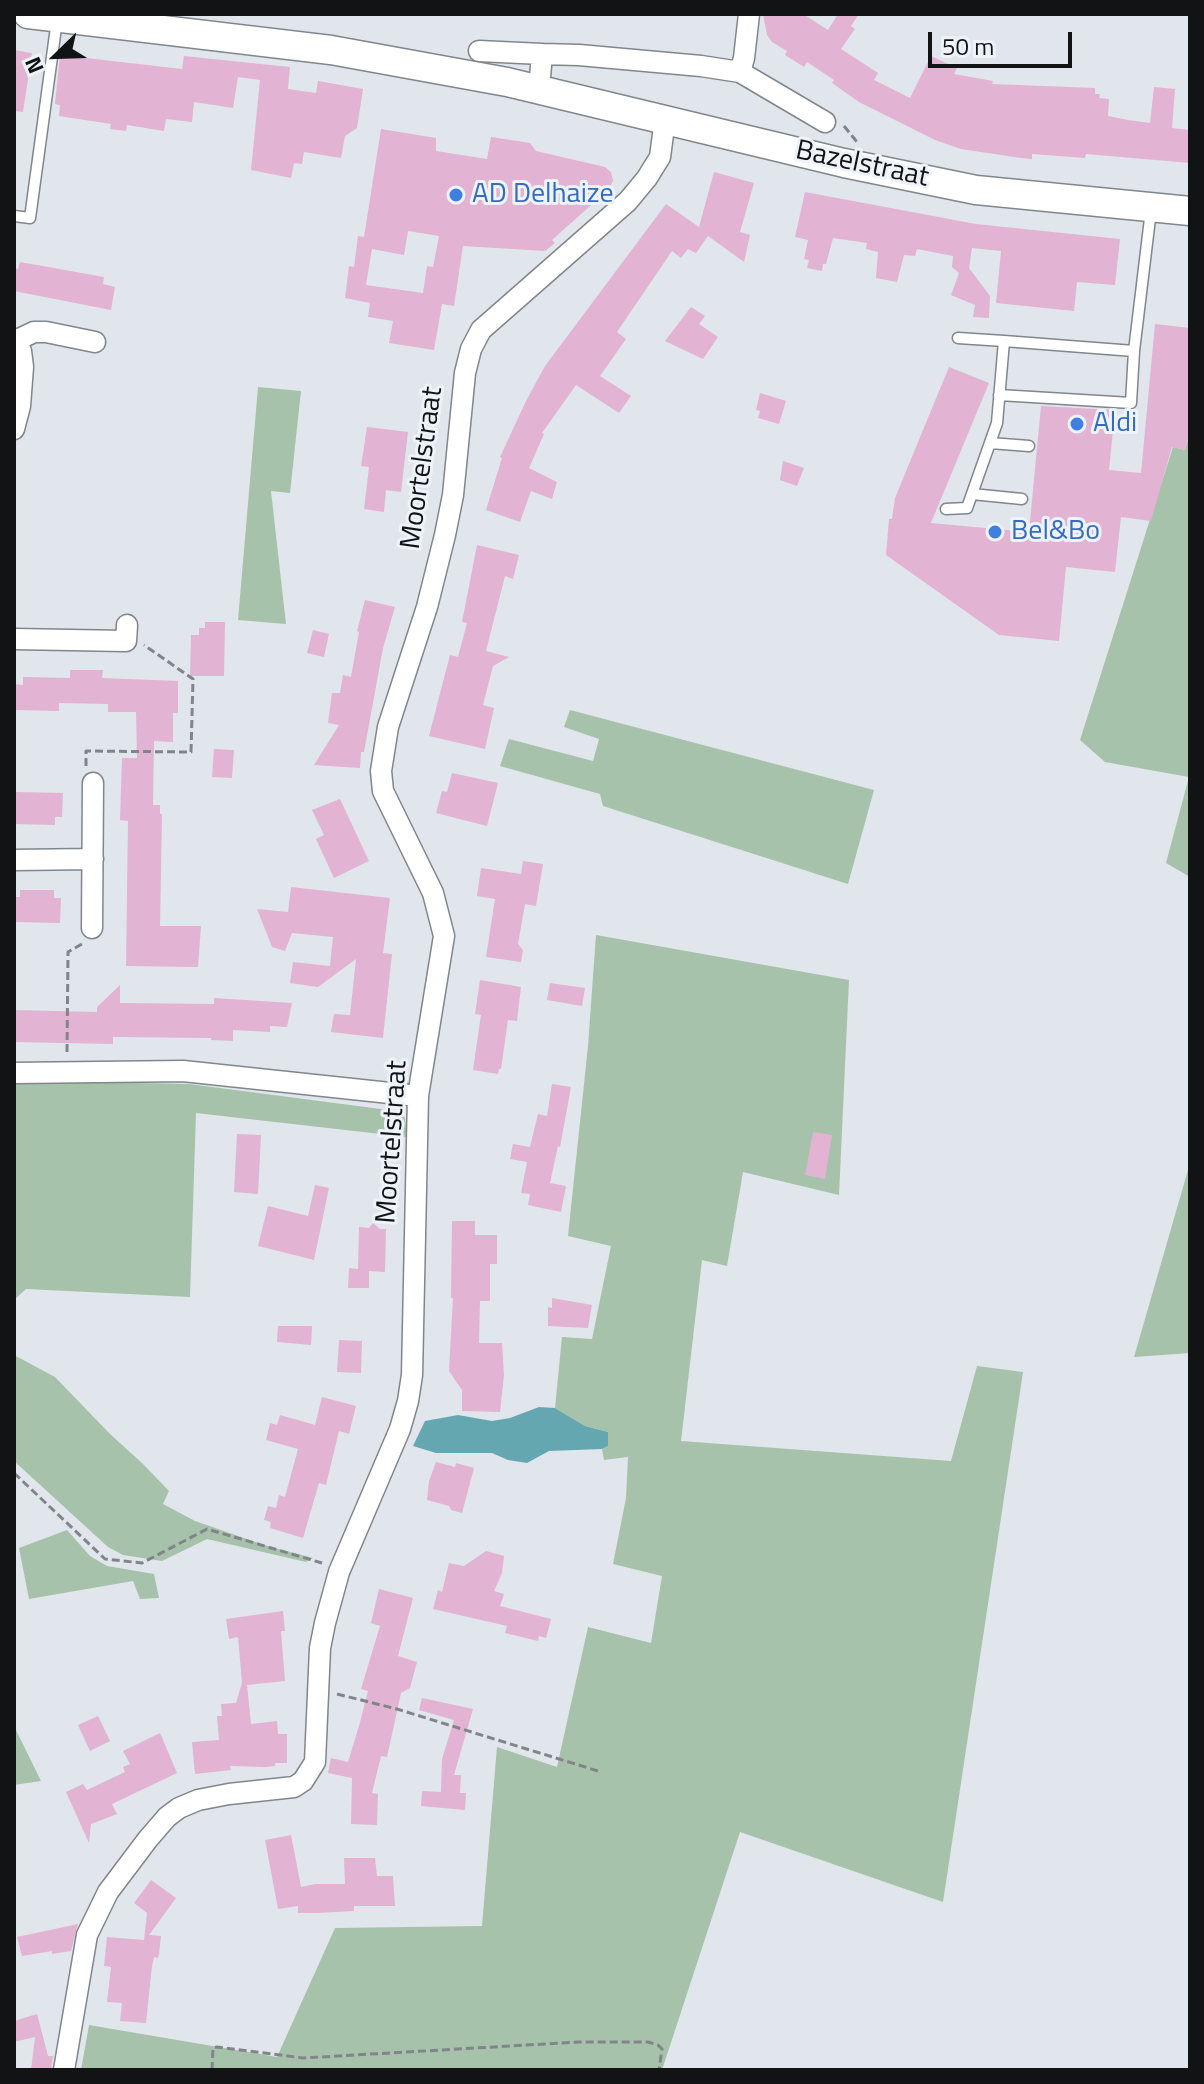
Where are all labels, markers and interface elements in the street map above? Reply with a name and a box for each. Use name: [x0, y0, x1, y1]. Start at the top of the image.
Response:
north arrow: [16, 16, 96, 96]
scale bar: [932, 16, 1076, 66]
text: 50 m: [942, 28, 994, 64]
text: N: [15, 52, 53, 79]
street label: Bazelstraat: [793, 135, 931, 195]
place label: AD Delhaize: [472, 178, 614, 212]
marker: AD Delhaize: [447, 186, 465, 204]
street label: Moortelstraat: [395, 385, 451, 551]
place label: Aldi: [1093, 407, 1137, 441]
marker: Aldi: [1068, 415, 1086, 433]
place label: Bel&Bo: [1011, 515, 1100, 549]
marker: Bel&Bo: [986, 523, 1004, 541]
street label: Moortelstraat: [371, 1059, 415, 1225]

